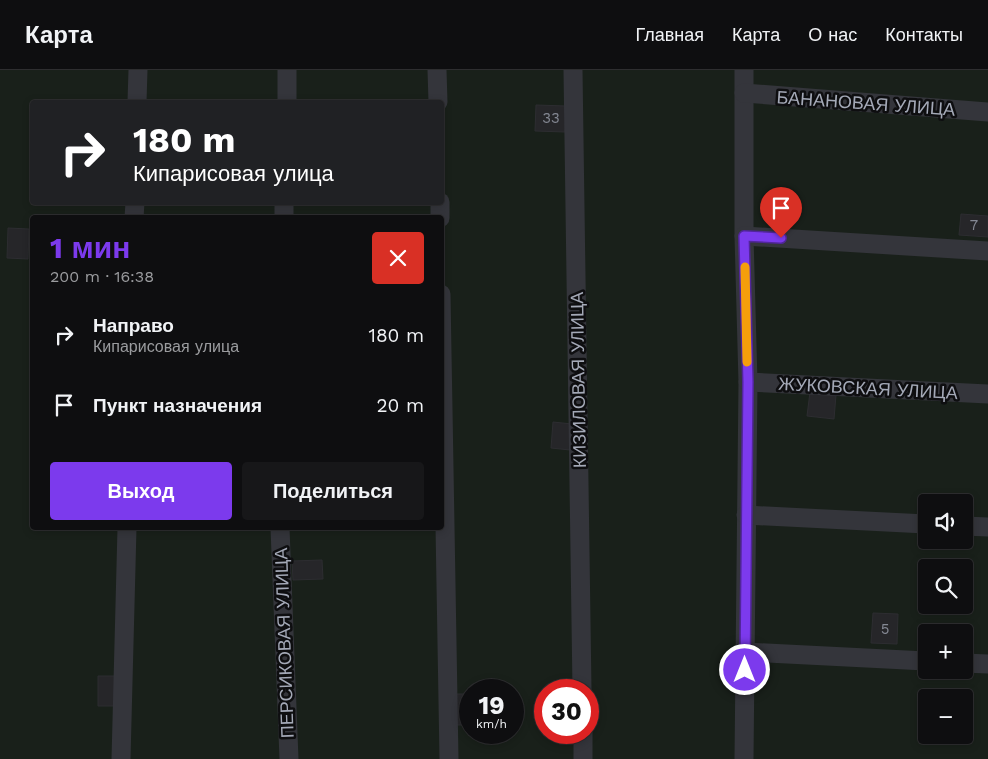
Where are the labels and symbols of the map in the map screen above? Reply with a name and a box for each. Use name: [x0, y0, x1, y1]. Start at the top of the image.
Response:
street label: БАНАНОВАЯ УЛИЦА: [776, 86, 956, 120]
house number: 33: [542, 109, 560, 127]
pin: [760, 187, 802, 238]
house number: 7: [970, 216, 978, 234]
street label: КИЗИЛОВАЯ УЛИЦА: [566, 292, 590, 468]
street label: ЖУКОВСКАЯ УЛИЦА: [778, 373, 958, 403]
street label: ПЕРСИКОВАЯ УЛИЦА: [270, 547, 298, 739]
house number: 5: [881, 620, 889, 638]
position arrow: [718, 643, 770, 695]
speed limit sign: 30: [534, 679, 599, 744]

